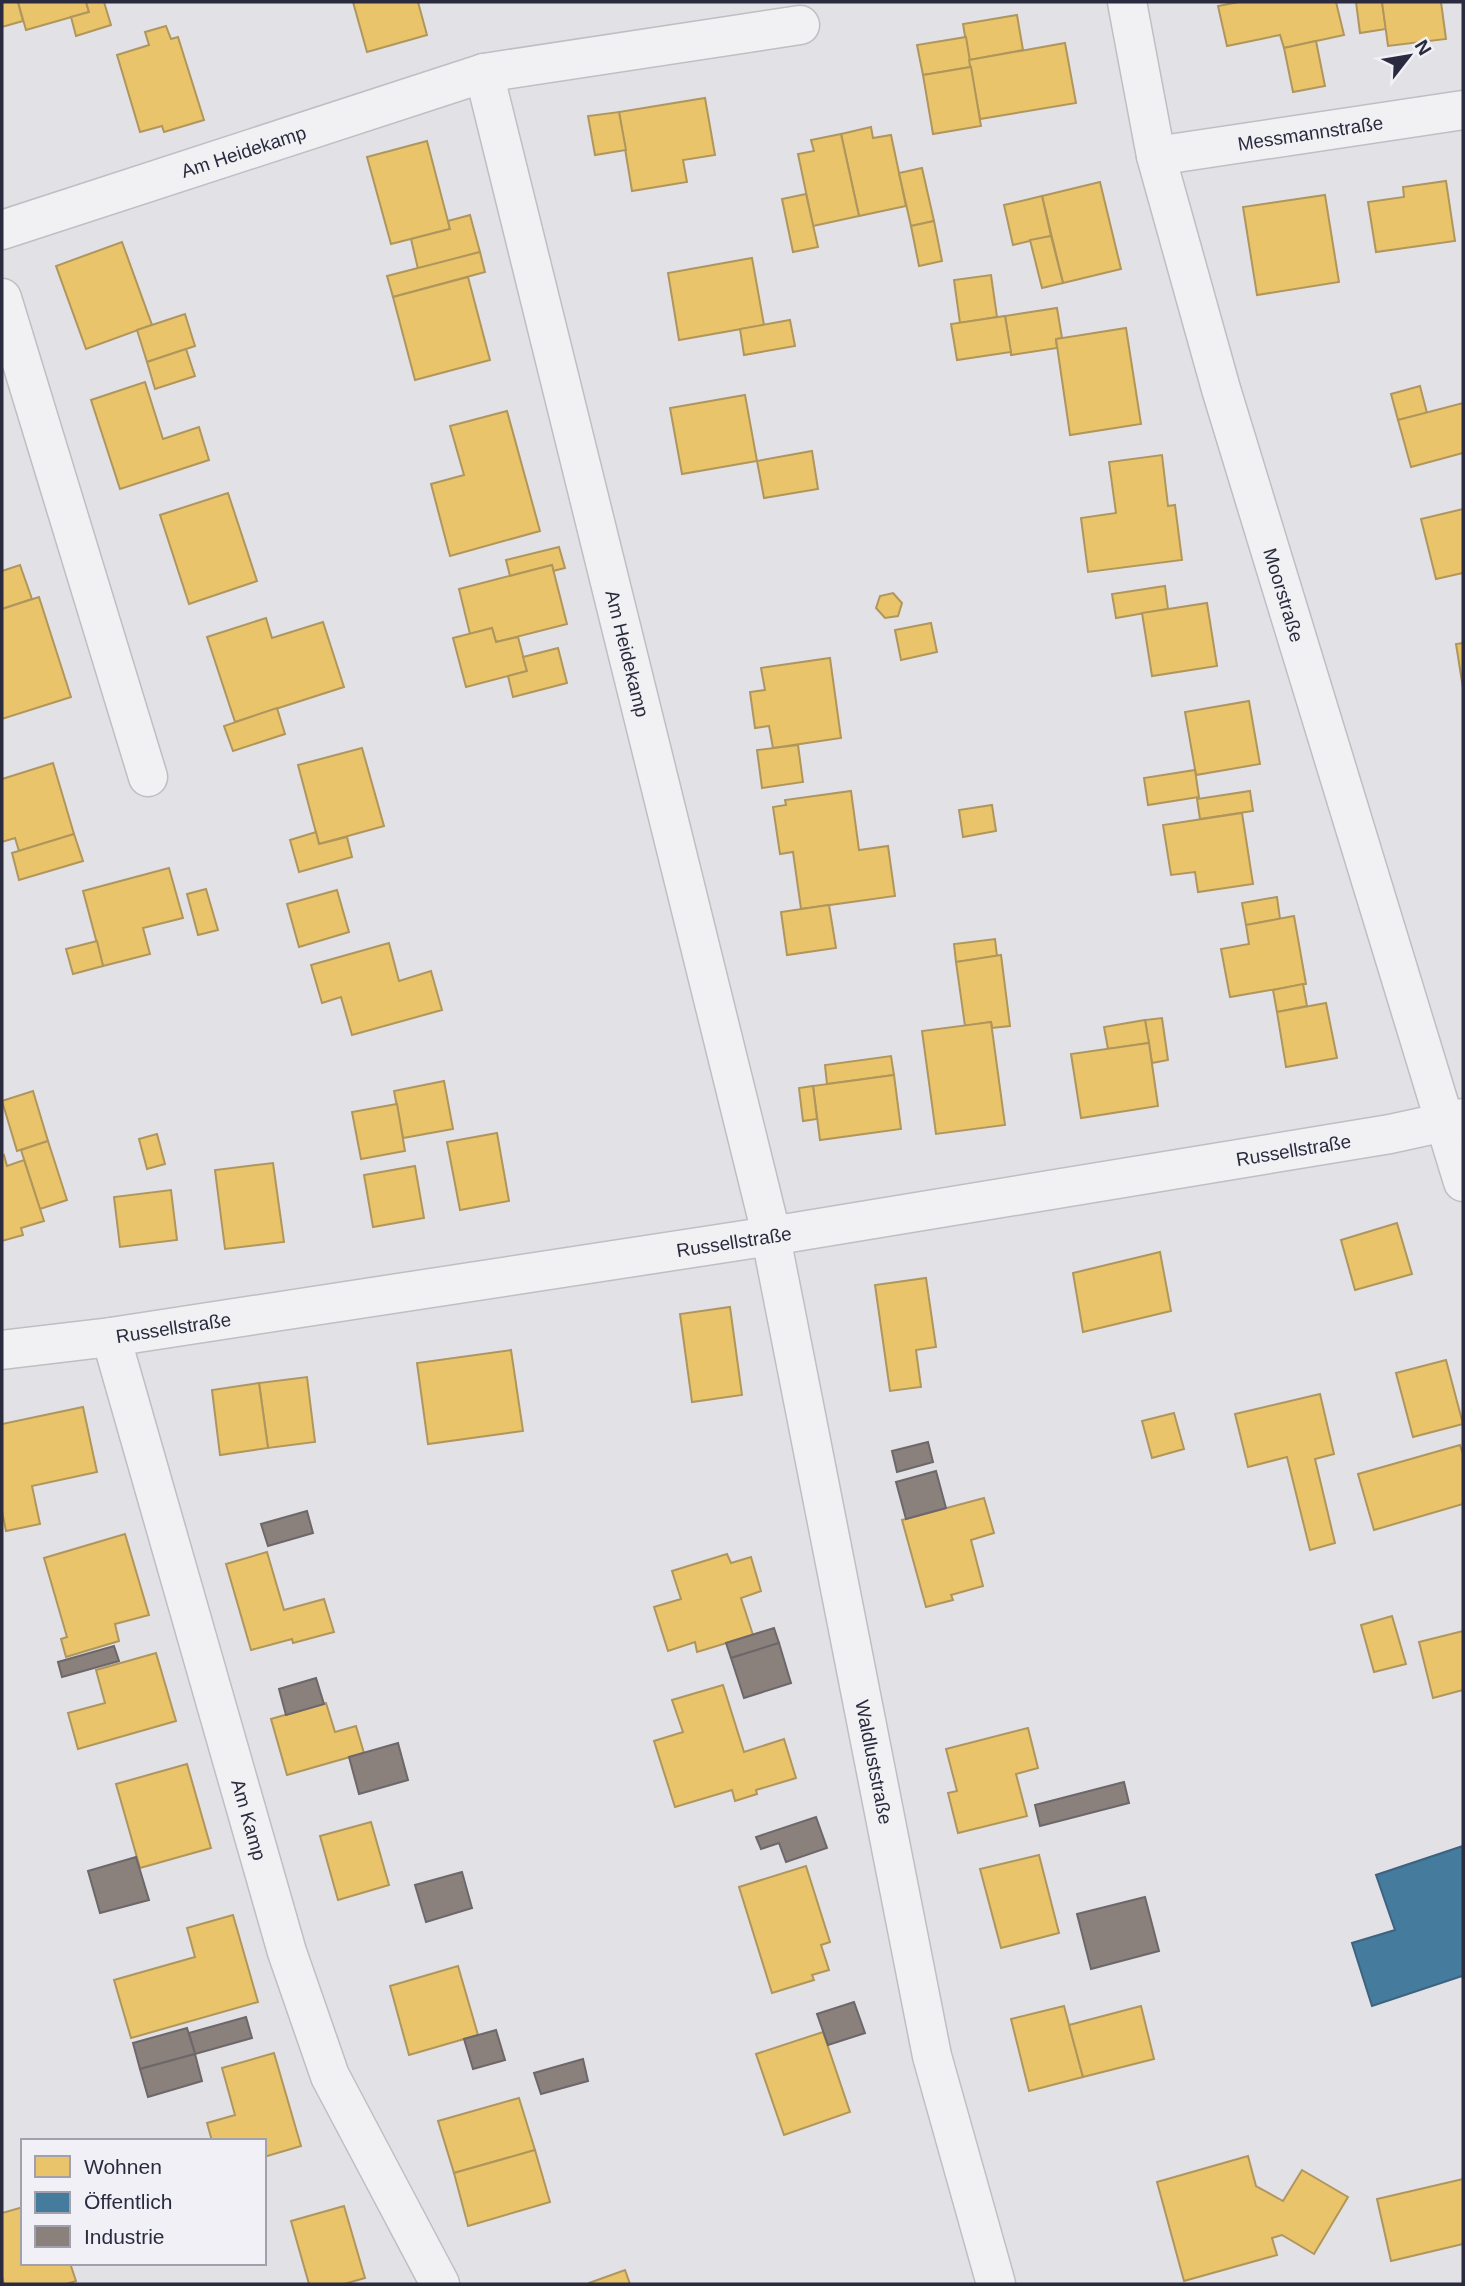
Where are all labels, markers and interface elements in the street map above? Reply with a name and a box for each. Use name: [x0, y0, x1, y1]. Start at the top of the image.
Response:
north arrow: [1374, 21, 1444, 91]
text: N: [1411, 36, 1436, 59]
street label: Messmannstraße: [1236, 112, 1384, 154]
street label: Am Heidekamp: [178, 121, 309, 181]
street label: Moorstraße: [1260, 545, 1308, 645]
street label: Am Heidekamp: [602, 588, 653, 719]
street label: Russellstraße: [1234, 1130, 1353, 1170]
street label: Russellstraße: [675, 1222, 793, 1261]
street label: Russellstraße: [114, 1308, 233, 1347]
street label: Waldluststraße: [852, 1698, 897, 1826]
street label: Am Kamp: [228, 1777, 271, 1863]
legend: [21, 2139, 266, 2265]
text: Wohnen: [84, 2155, 162, 2178]
text: Öffentlich: [84, 2190, 172, 2213]
text: Industrie: [84, 2225, 165, 2248]

